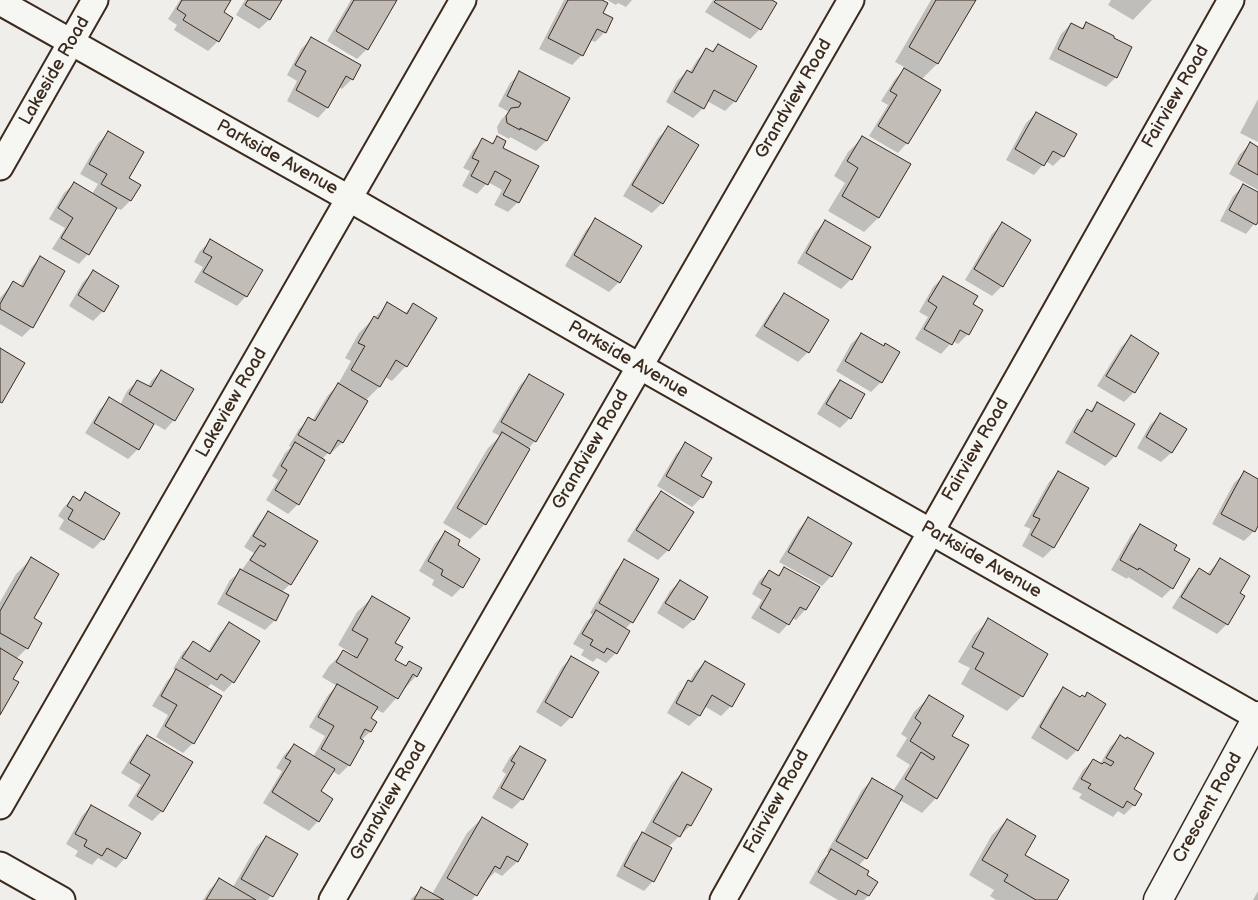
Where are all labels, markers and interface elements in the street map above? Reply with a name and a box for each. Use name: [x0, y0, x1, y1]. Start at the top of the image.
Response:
street label: Lakeside Road: [15, 13, 95, 129]
street label: Grandview Road: [751, 35, 837, 163]
street label: Fairview Road: [1138, 42, 1214, 152]
street label: Parkside Avenue: [213, 116, 341, 200]
street label: Parkside Avenue: [564, 317, 692, 403]
street label: Lakeview Road: [192, 344, 272, 462]
street label: Grandview Road: [548, 386, 634, 514]
street label: Fairview Road: [938, 395, 1014, 505]
street label: Parkside Avenue: [917, 517, 1045, 603]
street label: Grandview Road: [346, 737, 432, 865]
street label: Fairview Road: [740, 746, 814, 858]
street label: Crescent Road: [1169, 749, 1247, 867]

